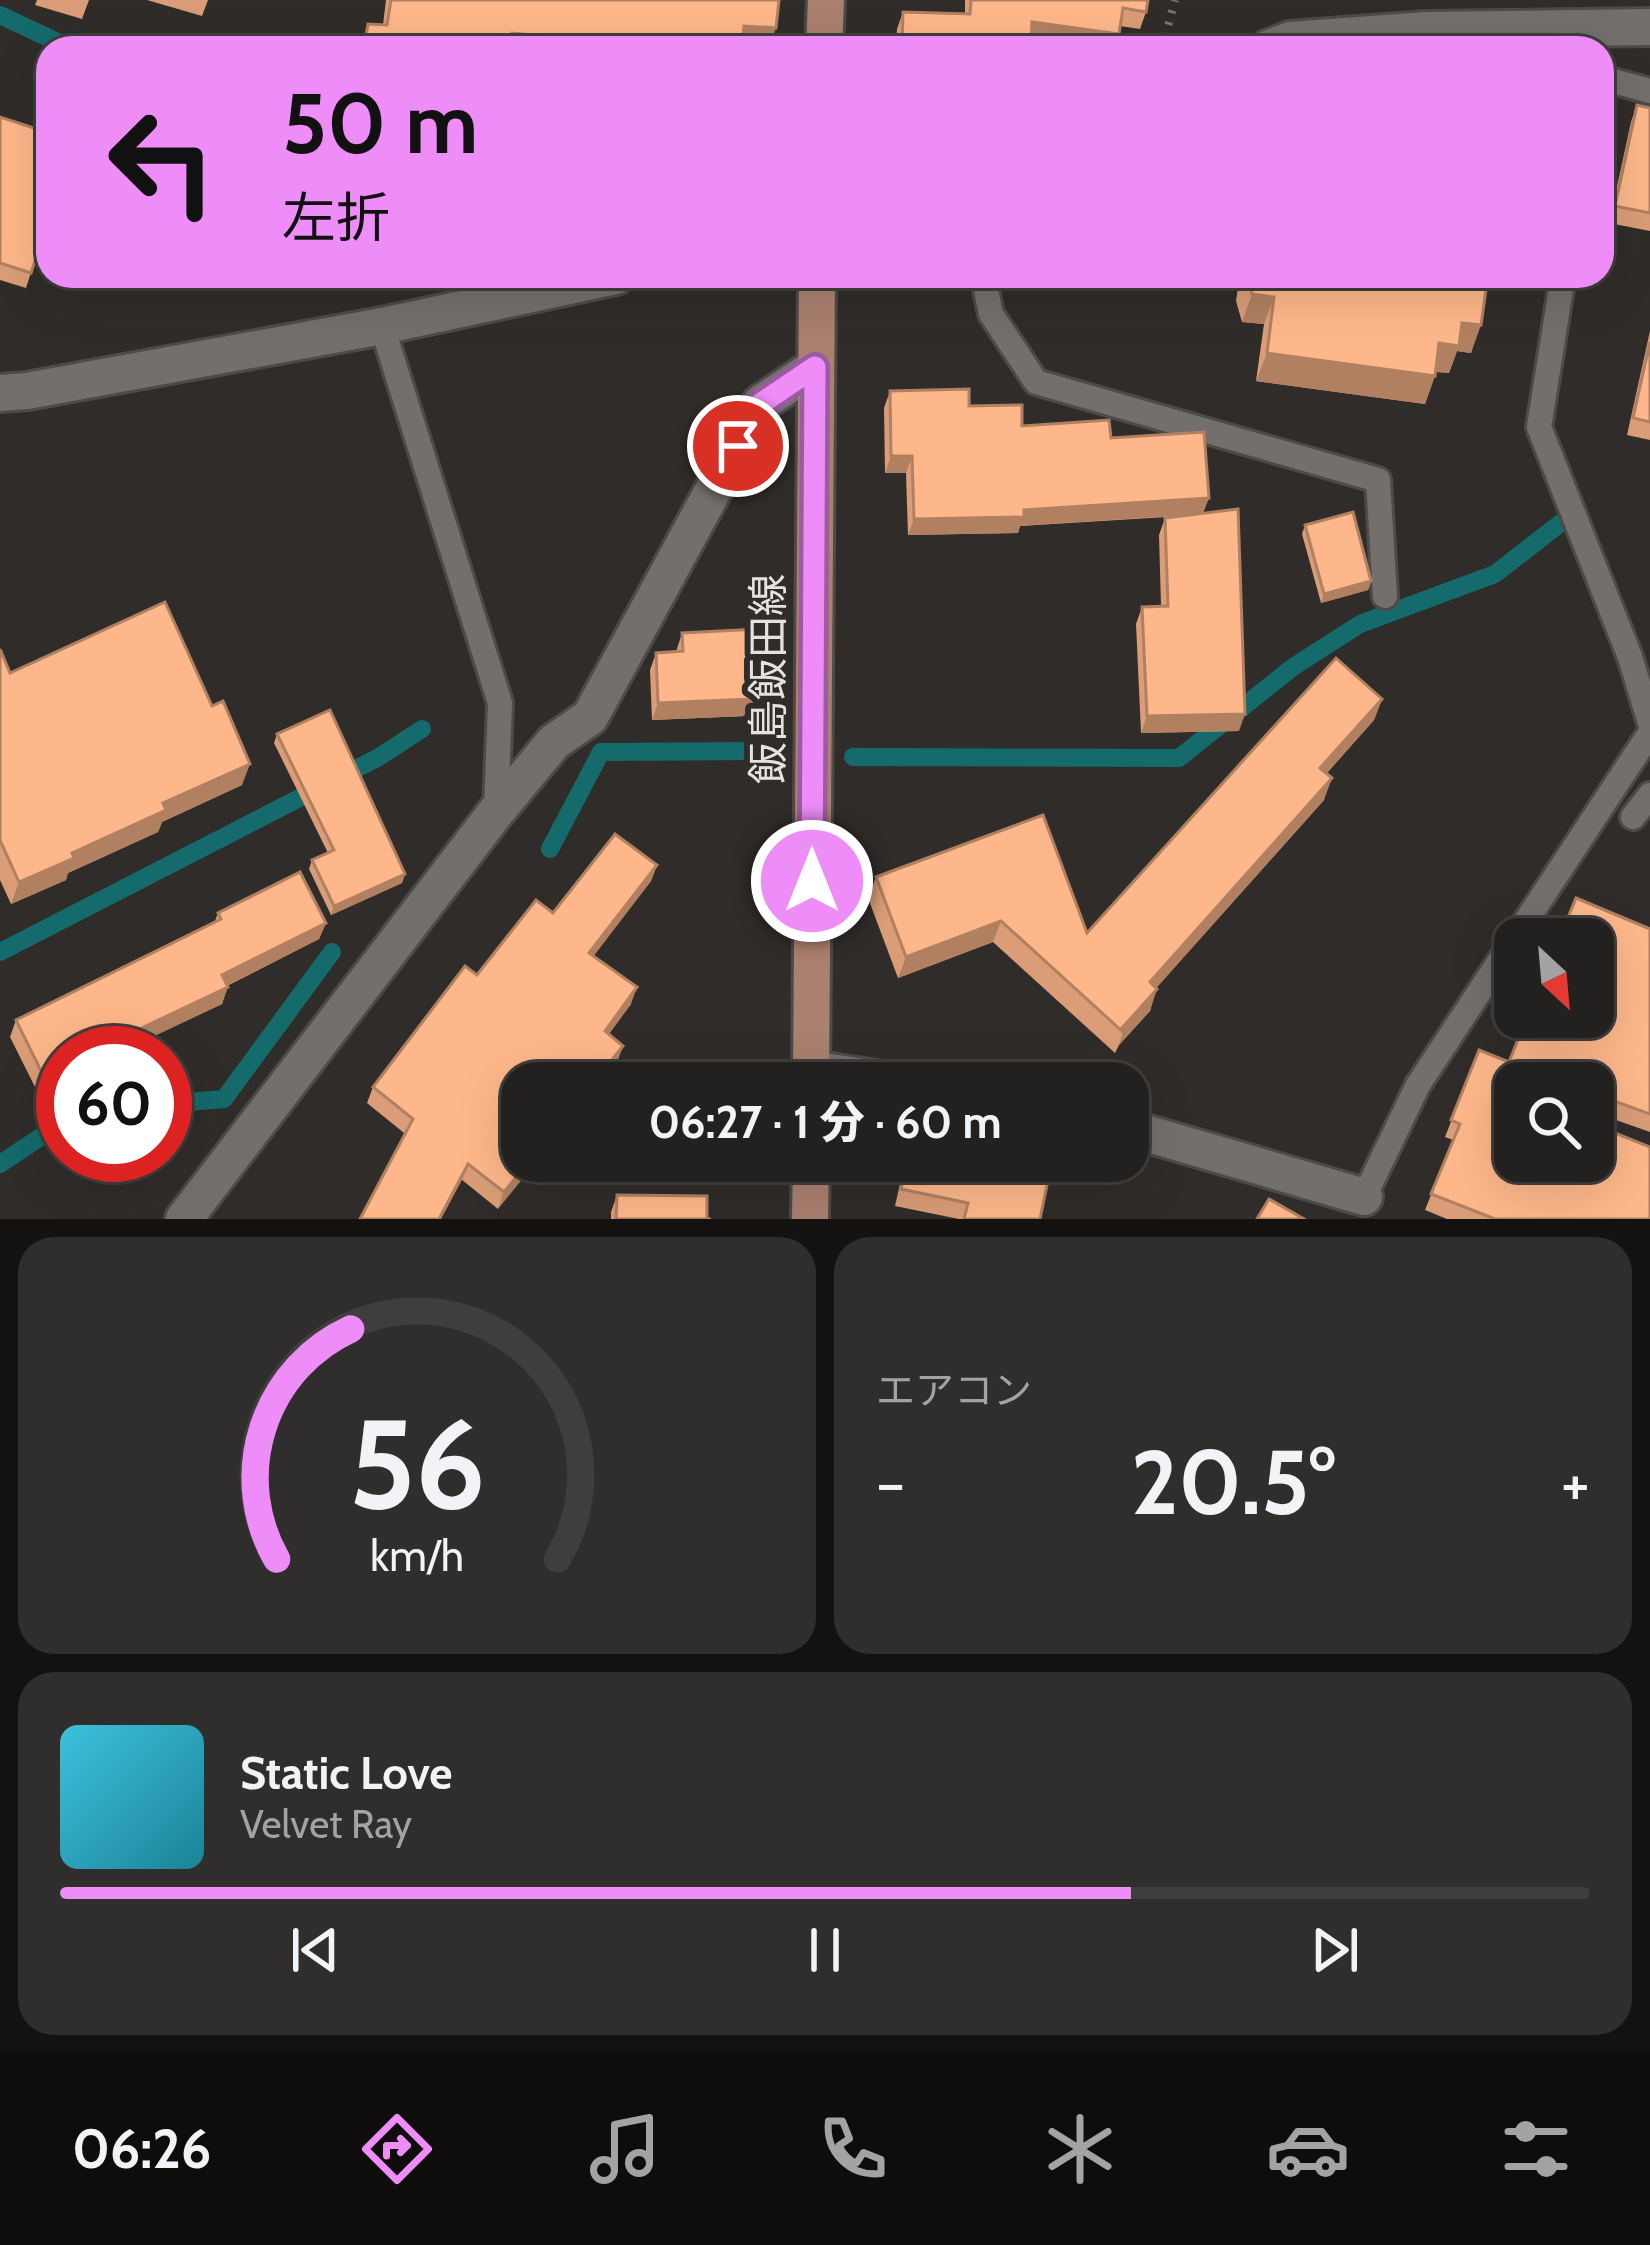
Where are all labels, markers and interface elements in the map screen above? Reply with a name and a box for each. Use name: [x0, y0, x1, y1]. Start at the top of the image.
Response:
text: 50 m: [282, 72, 478, 174]
icon: left: [84, 84, 240, 240]
text: 左折: [282, 185, 390, 251]
pin: [687, 395, 789, 497]
icon: arrive: [705, 413, 771, 479]
street label: 飯島飯田線: [742, 574, 794, 784]
position arrow: [749, 818, 875, 944]
north arrow: [1494, 918, 1614, 1038]
map controls: [1494, 918, 1614, 1182]
speed limit sign: 60: [36, 1026, 192, 1182]
button: search: [1494, 1062, 1614, 1182]
text: 06:27 · 1 分 · 60 m: [648, 1095, 1002, 1149]
text: エアコン: [876, 1366, 1032, 1414]
text: 56: [348, 1388, 486, 1539]
text: 20.5°: [1131, 1427, 1335, 1537]
text: −: [876, 1442, 905, 1523]
text: +: [1561, 1442, 1590, 1523]
text: km/h: [370, 1529, 464, 1581]
text: Static Love: [240, 1746, 453, 1800]
text: Velvet Ray: [240, 1800, 412, 1848]
icon: previous: [282, 1917, 348, 1983]
icon: pause: [792, 1917, 858, 1983]
icon: next: [1302, 1917, 1368, 1983]
icon: directions: [355, 2107, 439, 2191]
icon: music: [583, 2107, 667, 2191]
icon: phone: [811, 2107, 895, 2191]
icon: climate: [1038, 2107, 1122, 2191]
icon: car: [1266, 2107, 1350, 2191]
icon: filters: [1494, 2107, 1578, 2191]
text: 06:26: [72, 2116, 211, 2182]

